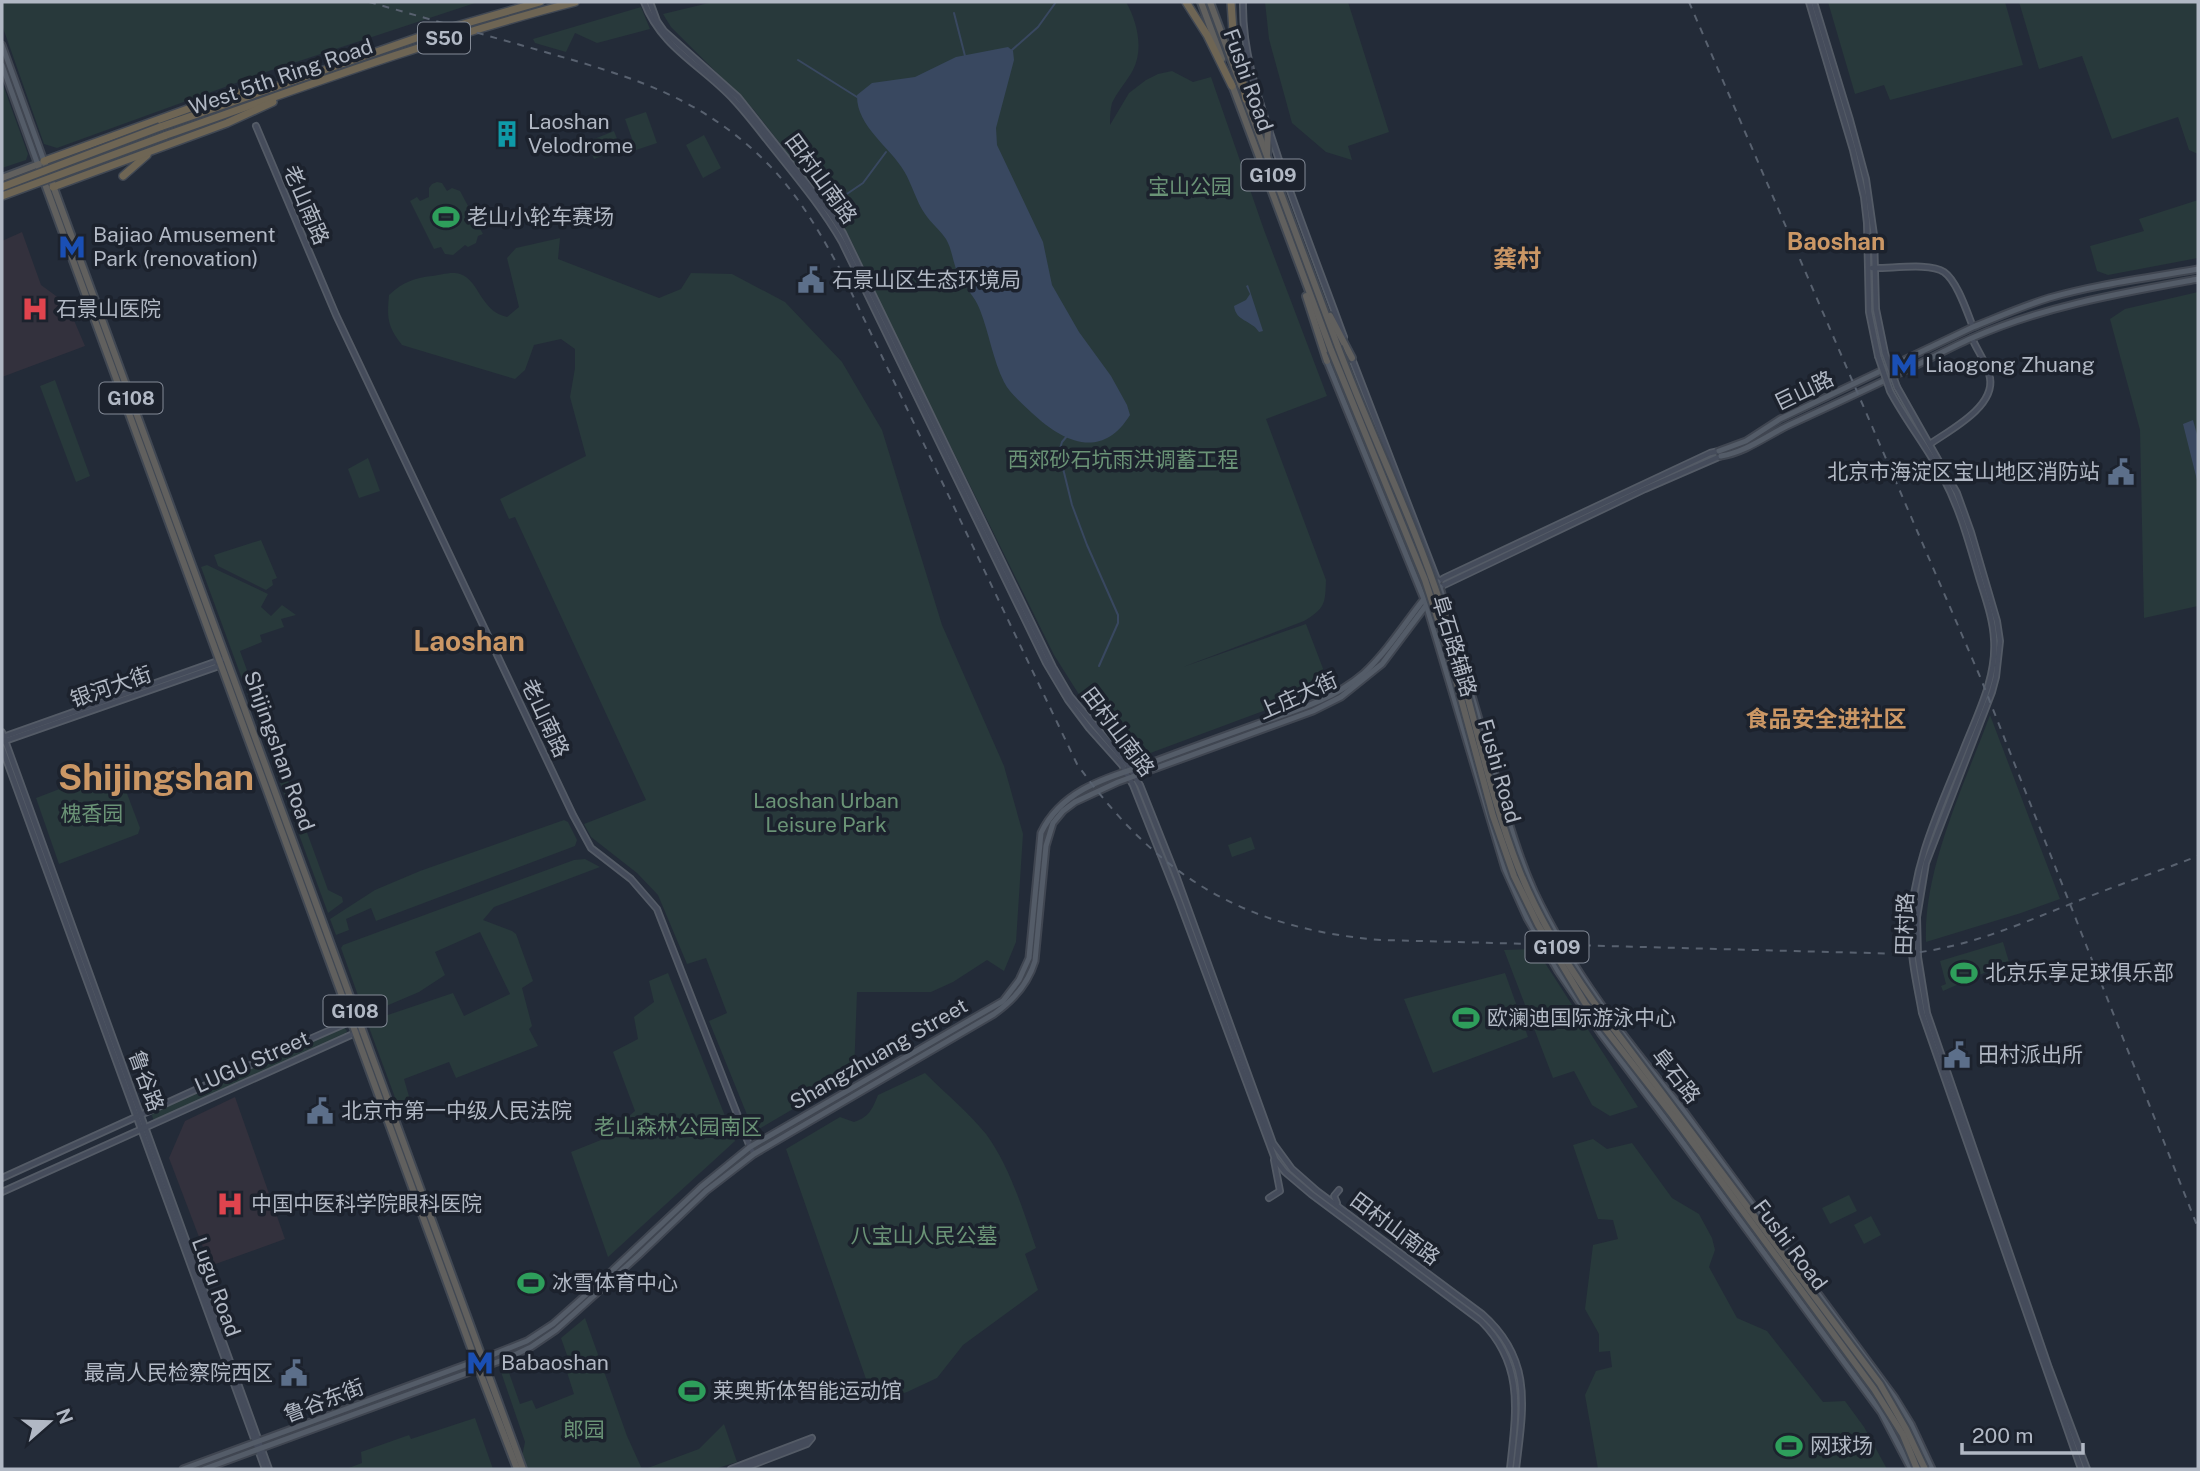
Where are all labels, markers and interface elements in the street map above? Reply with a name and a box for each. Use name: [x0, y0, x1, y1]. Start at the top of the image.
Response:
road number: S50: [418, 22, 470, 54]
street label: Fushi Road: [1218, 25, 1279, 134]
street label: West 5th Ring Road: [186, 33, 376, 120]
place label: Laoshan Velodrome: [528, 109, 633, 158]
building icon: Laoshan Velodrome: [492, 119, 522, 149]
street label: 田村山南路: [780, 129, 862, 229]
road number: G109: [1242, 160, 1304, 190]
street label: 老山南路: [279, 161, 334, 248]
park label: 宝山公园: [1148, 174, 1232, 199]
sports icon: 老山小轮车赛场: [431, 202, 461, 232]
place label: 老山小轮车赛场: [467, 204, 614, 229]
place label: Bajiao Amusement Park (renovation): [93, 222, 276, 271]
district label: Baoshan: [1787, 227, 1885, 255]
metro station icon: Bajiao Amusement Park (renovation): [57, 232, 87, 262]
district label: 龚村: [1493, 244, 1541, 272]
public building icon: 石景山区生态环境局: [796, 265, 826, 295]
place label: 石景山区生态环境局: [832, 267, 1021, 292]
hospital icon: 石景山医院: [20, 294, 50, 324]
place label: 石景山医院: [56, 296, 161, 321]
metro station icon: Liaogong Zhuang: [1889, 350, 1919, 380]
place label: Liaogong Zhuang: [1925, 352, 2095, 377]
street label: 巨山路: [1770, 366, 1838, 416]
road number: G108: [100, 382, 162, 414]
park label: 西郊砂石坑雨洪调蓄工程: [1008, 447, 1239, 472]
public building icon: 北京市海淀区宝山地区消防站: [2106, 457, 2136, 487]
place label: 北京市海淀区宝山地区消防站: [1827, 459, 2100, 484]
street label: 阜石路辅路: [1427, 592, 1482, 700]
district label: Laoshan: [413, 624, 525, 657]
street label: 银河大街: [67, 661, 155, 712]
street label: Shijingshan Road: [239, 667, 320, 834]
street label: 上庄大街: [1254, 667, 1341, 724]
street label: 老山南路: [516, 674, 575, 761]
street label: 田村山南路: [1077, 682, 1160, 781]
district label: 食品安全进社区: [1746, 705, 1907, 732]
street label: Fushi Road: [1473, 716, 1526, 826]
district label: Shijingshan: [58, 757, 254, 798]
park label: Laoshan Urban Leisure Park: [753, 788, 899, 837]
park label: 槐香园: [61, 801, 124, 826]
street label: 田村路: [1891, 892, 1918, 956]
road number: G109: [1526, 931, 1588, 962]
sports icon: 北京乐享足球俱乐部: [1949, 958, 1979, 988]
place label: 北京乐享足球俱乐部: [1985, 960, 2174, 985]
street label: Shangzhuang Street: [786, 993, 972, 1115]
road number: G108: [324, 995, 386, 1026]
sports icon: 欧澜迪国际游泳中心: [1451, 1003, 1481, 1033]
place label: 欧澜迪国际游泳中心: [1487, 1005, 1676, 1030]
street label: LUGU Street: [191, 1025, 313, 1098]
public building icon: 田村派出所: [1942, 1040, 1972, 1070]
place label: 田村派出所: [1978, 1042, 2083, 1067]
street label: 阜石路: [1647, 1043, 1706, 1108]
street label: 鲁谷路: [124, 1047, 169, 1115]
public building icon: 北京市第一中级人民法院: [305, 1096, 335, 1126]
place label: 北京市第一中级人民法院: [341, 1098, 572, 1123]
park label: 老山森林公园南区: [594, 1114, 762, 1139]
street label: 田村山南路: [1346, 1187, 1445, 1270]
hospital icon: 中国中医科学院眼科医院: [215, 1189, 245, 1219]
place label: 中国中医科学院眼科医院: [251, 1191, 482, 1216]
street label: Fushi Road: [1748, 1194, 1833, 1295]
park label: 八宝山人民公墓: [851, 1223, 998, 1248]
street label: Lugu Road: [187, 1234, 246, 1340]
sports icon: 冰雪体育中心: [516, 1268, 546, 1298]
place label: 冰雪体育中心: [552, 1270, 678, 1295]
metro station icon: Babaoshan: [465, 1348, 495, 1378]
place label: Babaoshan: [501, 1350, 609, 1375]
public building icon: 最高人民检察院西区: [279, 1358, 309, 1388]
place label: 最高人民检察院西区: [84, 1360, 273, 1385]
street label: 鲁谷东街: [280, 1374, 368, 1427]
sports icon: 莱奥斯体智能运动馆: [677, 1376, 707, 1406]
place label: 莱奥斯体智能运动馆: [713, 1378, 902, 1403]
north arrow: [14, 1387, 84, 1457]
text: N: [52, 1405, 78, 1427]
scale bar: [1962, 1412, 2083, 1456]
park label: 郎园: [563, 1417, 605, 1442]
text: 200 m: [1972, 1423, 2033, 1448]
sports icon: 网球场: [1774, 1431, 1804, 1461]
place label: 网球场: [1810, 1433, 1873, 1458]

